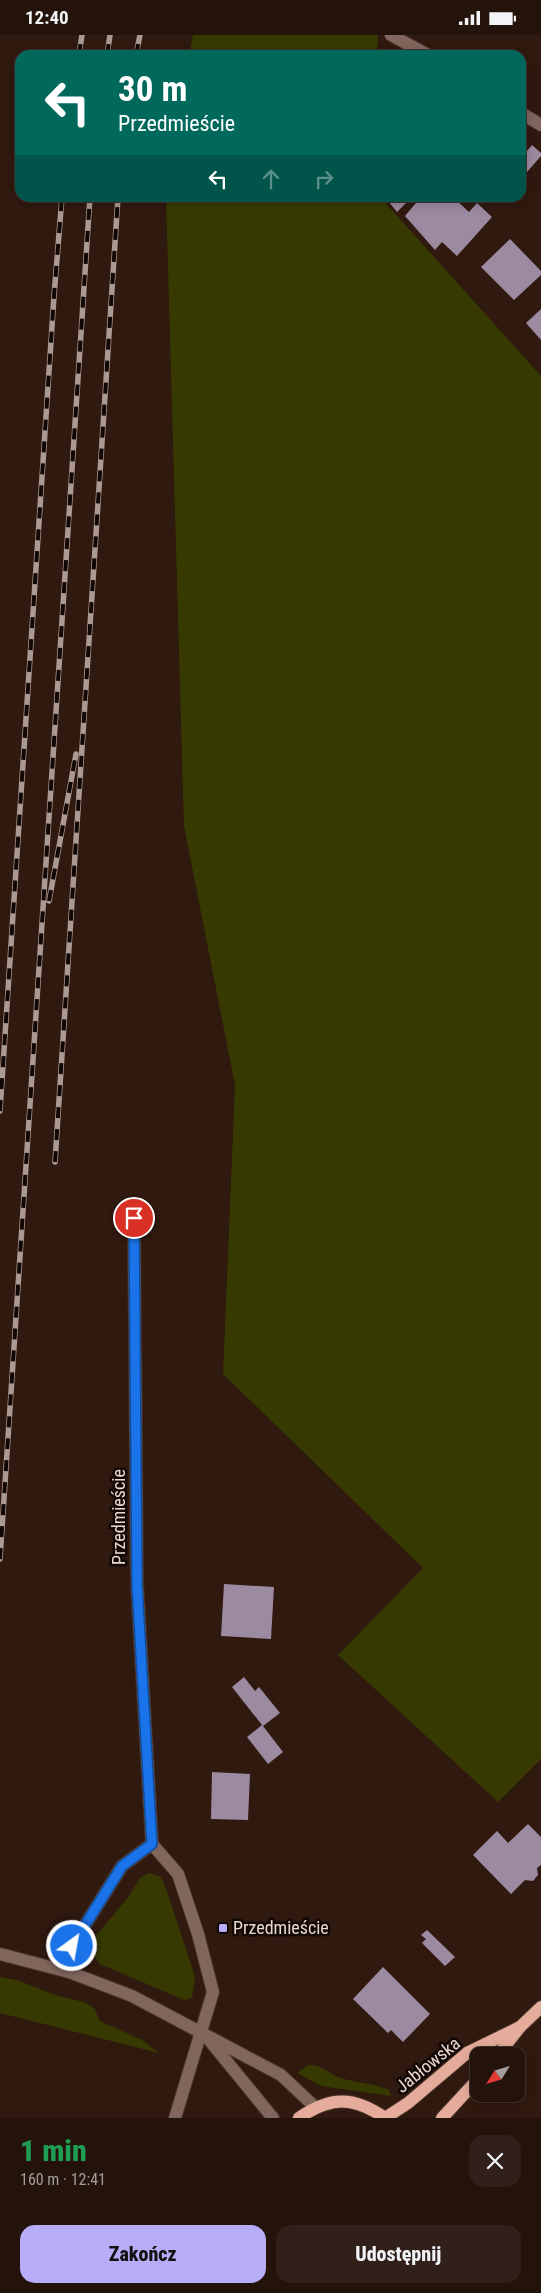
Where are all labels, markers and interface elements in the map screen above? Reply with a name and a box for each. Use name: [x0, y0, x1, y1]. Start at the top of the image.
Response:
text: 12:40: [25, 6, 69, 29]
text: 30 m: [118, 69, 187, 110]
icon: left: [35, 70, 100, 135]
text: Przedmieście: [118, 111, 235, 136]
icon: left: [204, 165, 232, 193]
icon: ahead: [257, 165, 285, 193]
icon: right: [310, 165, 338, 193]
pin: [113, 1197, 155, 1239]
icon: arrive: [120, 1204, 148, 1232]
street label: Przedmieście: [108, 1469, 129, 1565]
place label: Przedmieście: [233, 1917, 329, 1938]
position arrow: [45, 1919, 97, 1971]
marker: Przedmieście: [217, 1922, 229, 1934]
street label: Jabłowska: [391, 2032, 464, 2097]
north arrow: [470, 2047, 525, 2103]
map controls: [470, 2047, 525, 2102]
text: 1 min: [20, 2133, 87, 2168]
button: close: [469, 2135, 521, 2187]
text: 160 m · 12:41: [20, 2170, 106, 2189]
button: Zakończ: [20, 2225, 266, 2283]
button: Udostępnij: [276, 2225, 521, 2283]

